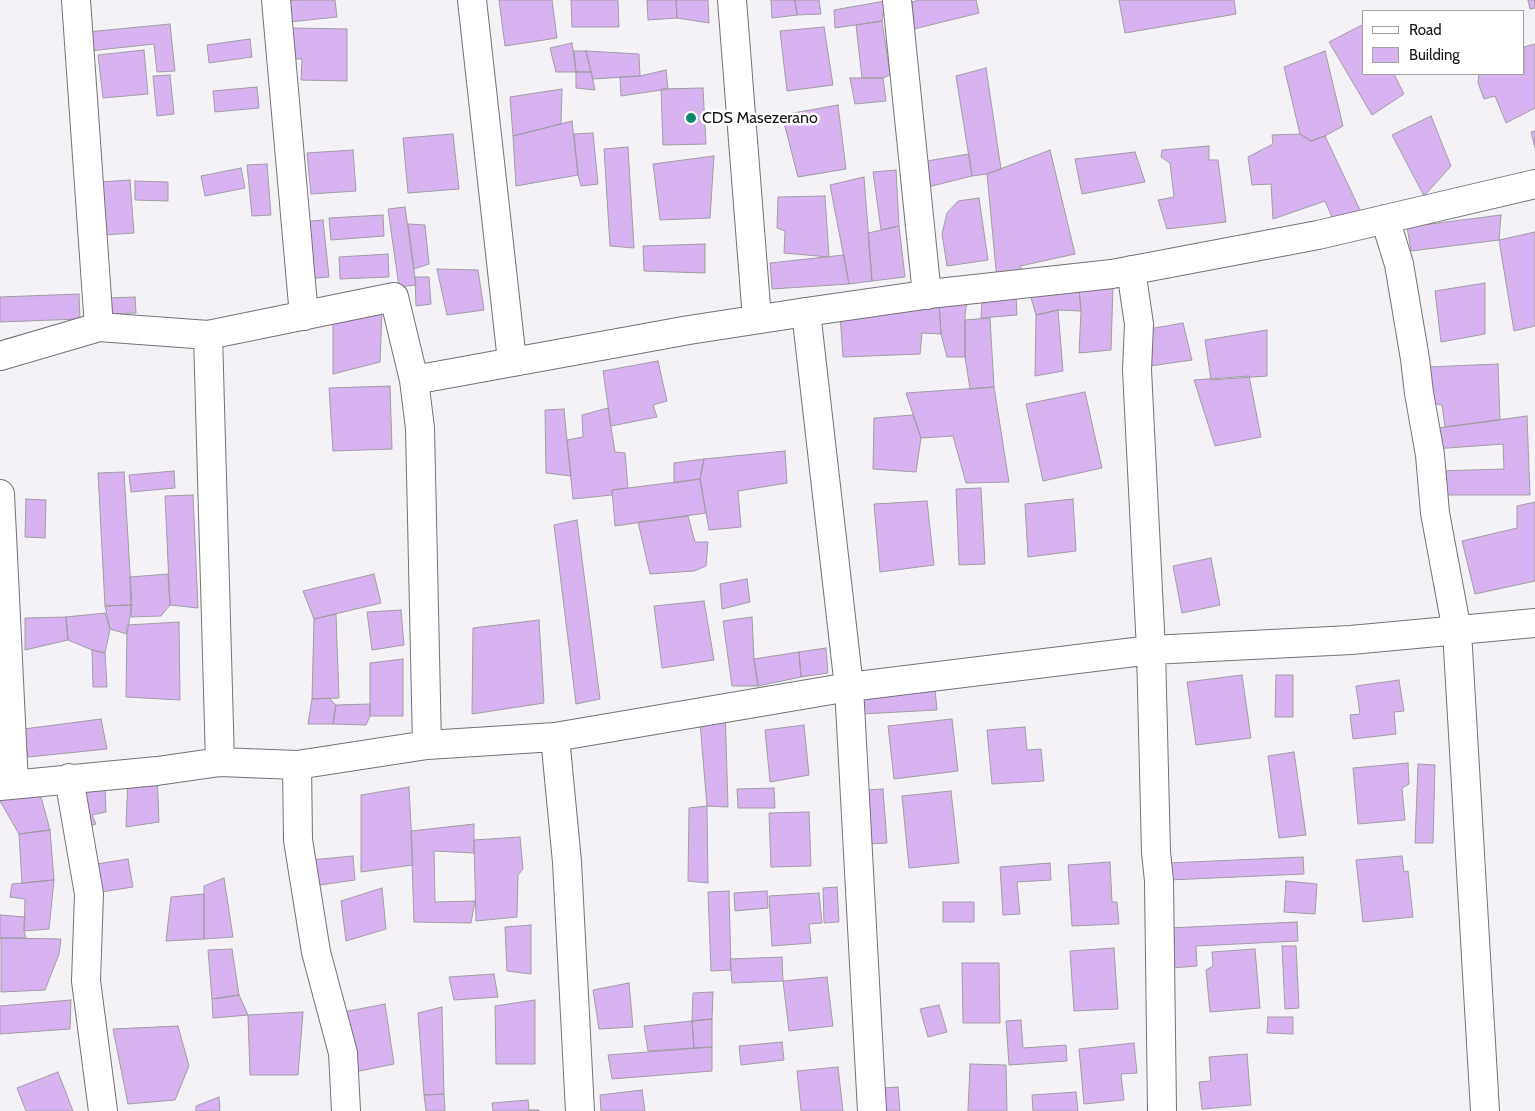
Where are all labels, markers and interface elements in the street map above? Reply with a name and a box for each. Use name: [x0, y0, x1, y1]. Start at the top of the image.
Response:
legend: [1362, 10, 1525, 75]
text: Road: [1409, 21, 1442, 39]
text: Building: [1409, 46, 1460, 64]
place label: CDS Masezerano: [702, 108, 818, 128]
marker: CDS Masezerano: [684, 111, 698, 125]

